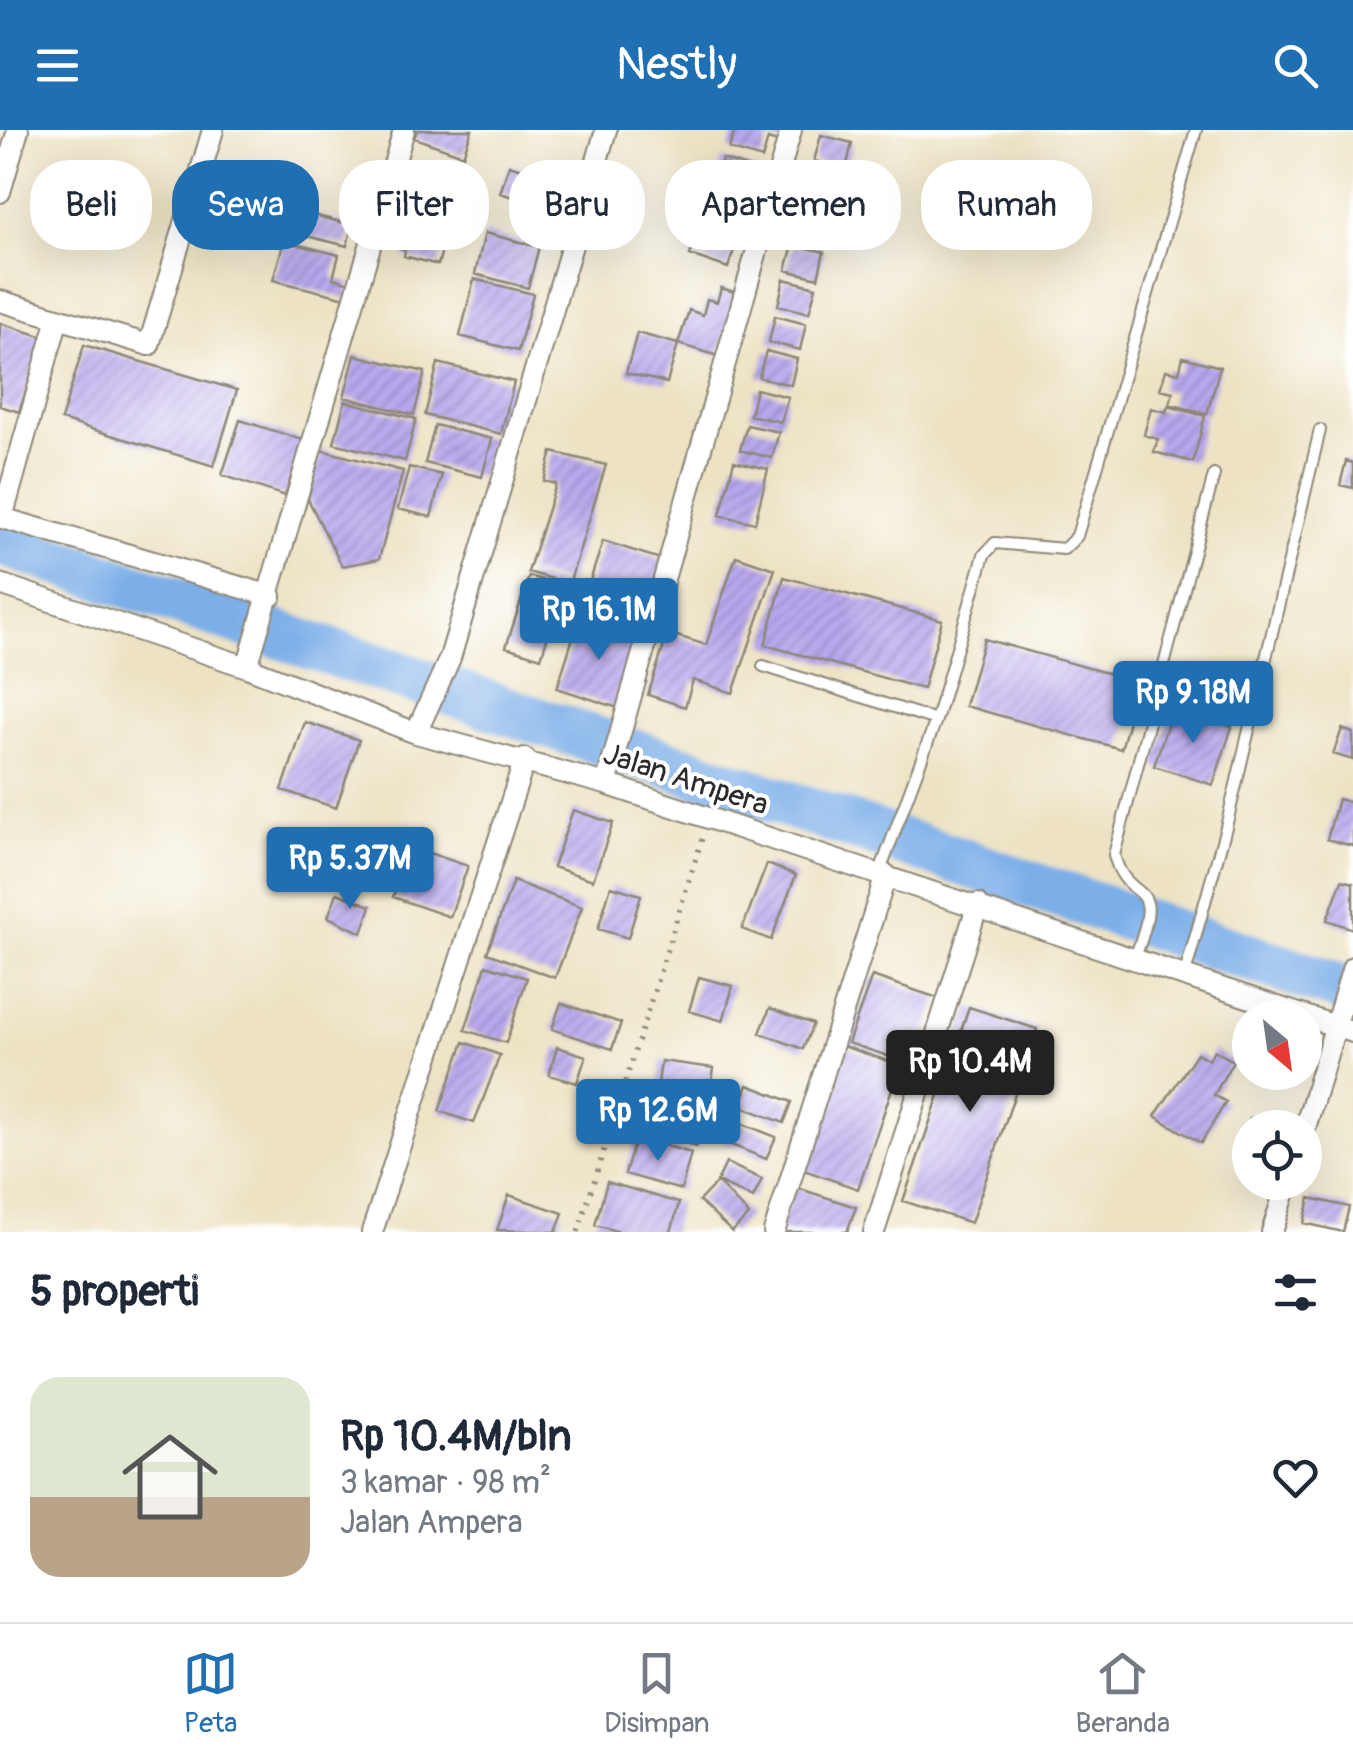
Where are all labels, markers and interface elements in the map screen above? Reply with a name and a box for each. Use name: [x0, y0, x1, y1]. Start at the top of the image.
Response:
text: Nestly: [616, 37, 737, 93]
icon: menu: [30, 38, 85, 93]
icon: search: [1268, 38, 1323, 93]
chip: Beli: [30, 160, 152, 250]
chip: Sewa: [172, 160, 319, 250]
chip: Filter: [339, 160, 489, 250]
chip: Baru: [509, 160, 645, 250]
chip: Apartemen: [665, 160, 901, 250]
chip: Rumah: [921, 160, 1092, 250]
pin: Rp 16.1M: [496, 578, 702, 663]
text: Rp 16.1M: [542, 590, 656, 630]
pin: Rp 9.18M: [1090, 661, 1296, 746]
text: Rp 9.18M: [1135, 673, 1251, 713]
street label: Jalan Ampera: [599, 735, 773, 824]
pin: Rp 5.37M: [247, 827, 453, 912]
text: Rp 5.37M: [289, 839, 411, 879]
north arrow: [1232, 1000, 1322, 1090]
map controls: [1232, 1000, 1322, 1200]
pin: Rp 10.4M: [867, 1030, 1073, 1115]
text: Rp 10.4M: [908, 1042, 1032, 1082]
pin: Rp 12.6M: [555, 1079, 761, 1164]
text: Rp 12.6M: [598, 1091, 718, 1131]
button: locate: [1232, 1110, 1322, 1200]
icon: filters: [1268, 1265, 1323, 1320]
text: 5 properti: [30, 1266, 199, 1318]
text: Rp 10.4M/bln: [340, 1411, 572, 1463]
icon: home: [110, 1417, 230, 1537]
icon: heart: [1268, 1450, 1323, 1505]
text: 3 kamar · 98 m²: [340, 1463, 551, 1503]
text: Jalan Ampera: [340, 1503, 523, 1543]
tab: Peta: [183, 1646, 238, 1741]
tab: Disimpan: [604, 1646, 710, 1741]
tab: Beranda: [1076, 1646, 1170, 1741]

